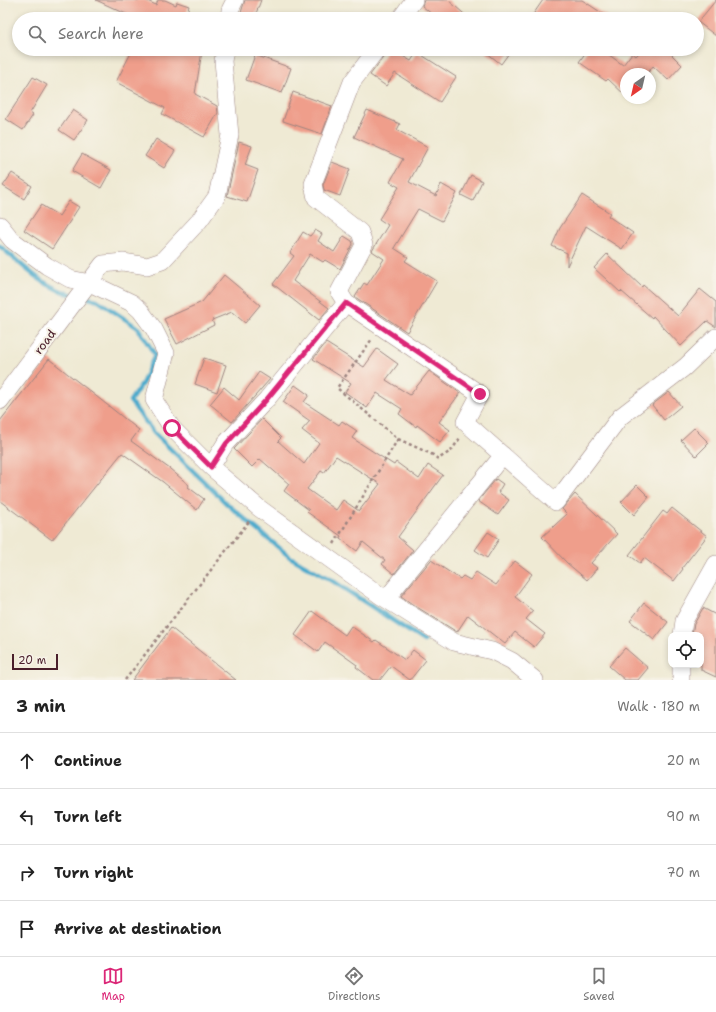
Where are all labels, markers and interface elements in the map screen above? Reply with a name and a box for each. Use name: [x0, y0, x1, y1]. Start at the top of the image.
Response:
search box: [12, 12, 704, 56]
icon: search: [26, 23, 48, 45]
text: Search here: [58, 24, 144, 44]
north arrow: [620, 68, 656, 104]
street label: road: [30, 326, 60, 358]
route end: [471, 385, 489, 403]
route start: [163, 419, 181, 437]
map controls: [668, 632, 704, 668]
button: locate: [668, 632, 704, 668]
scale bar: [12, 652, 58, 671]
text: 20 m: [18, 653, 46, 668]
text: 3 min: [16, 695, 66, 717]
text: Walk · 180 m: [617, 698, 700, 715]
icon: ahead: [16, 750, 38, 772]
text: Continue: [54, 751, 122, 771]
text: 20 m: [667, 752, 700, 769]
icon: left: [16, 806, 38, 828]
text: Turn left: [54, 807, 122, 827]
text: 90 m: [666, 808, 700, 825]
icon: right: [16, 862, 38, 884]
text: Turn right: [54, 863, 134, 883]
text: 70 m: [666, 864, 700, 881]
icon: arrive: [16, 918, 38, 940]
text: Arrive at destination: [54, 919, 222, 939]
tab: Map: [101, 965, 125, 1004]
tab: Directions: [328, 965, 380, 1004]
tab: Saved: [583, 965, 615, 1004]

